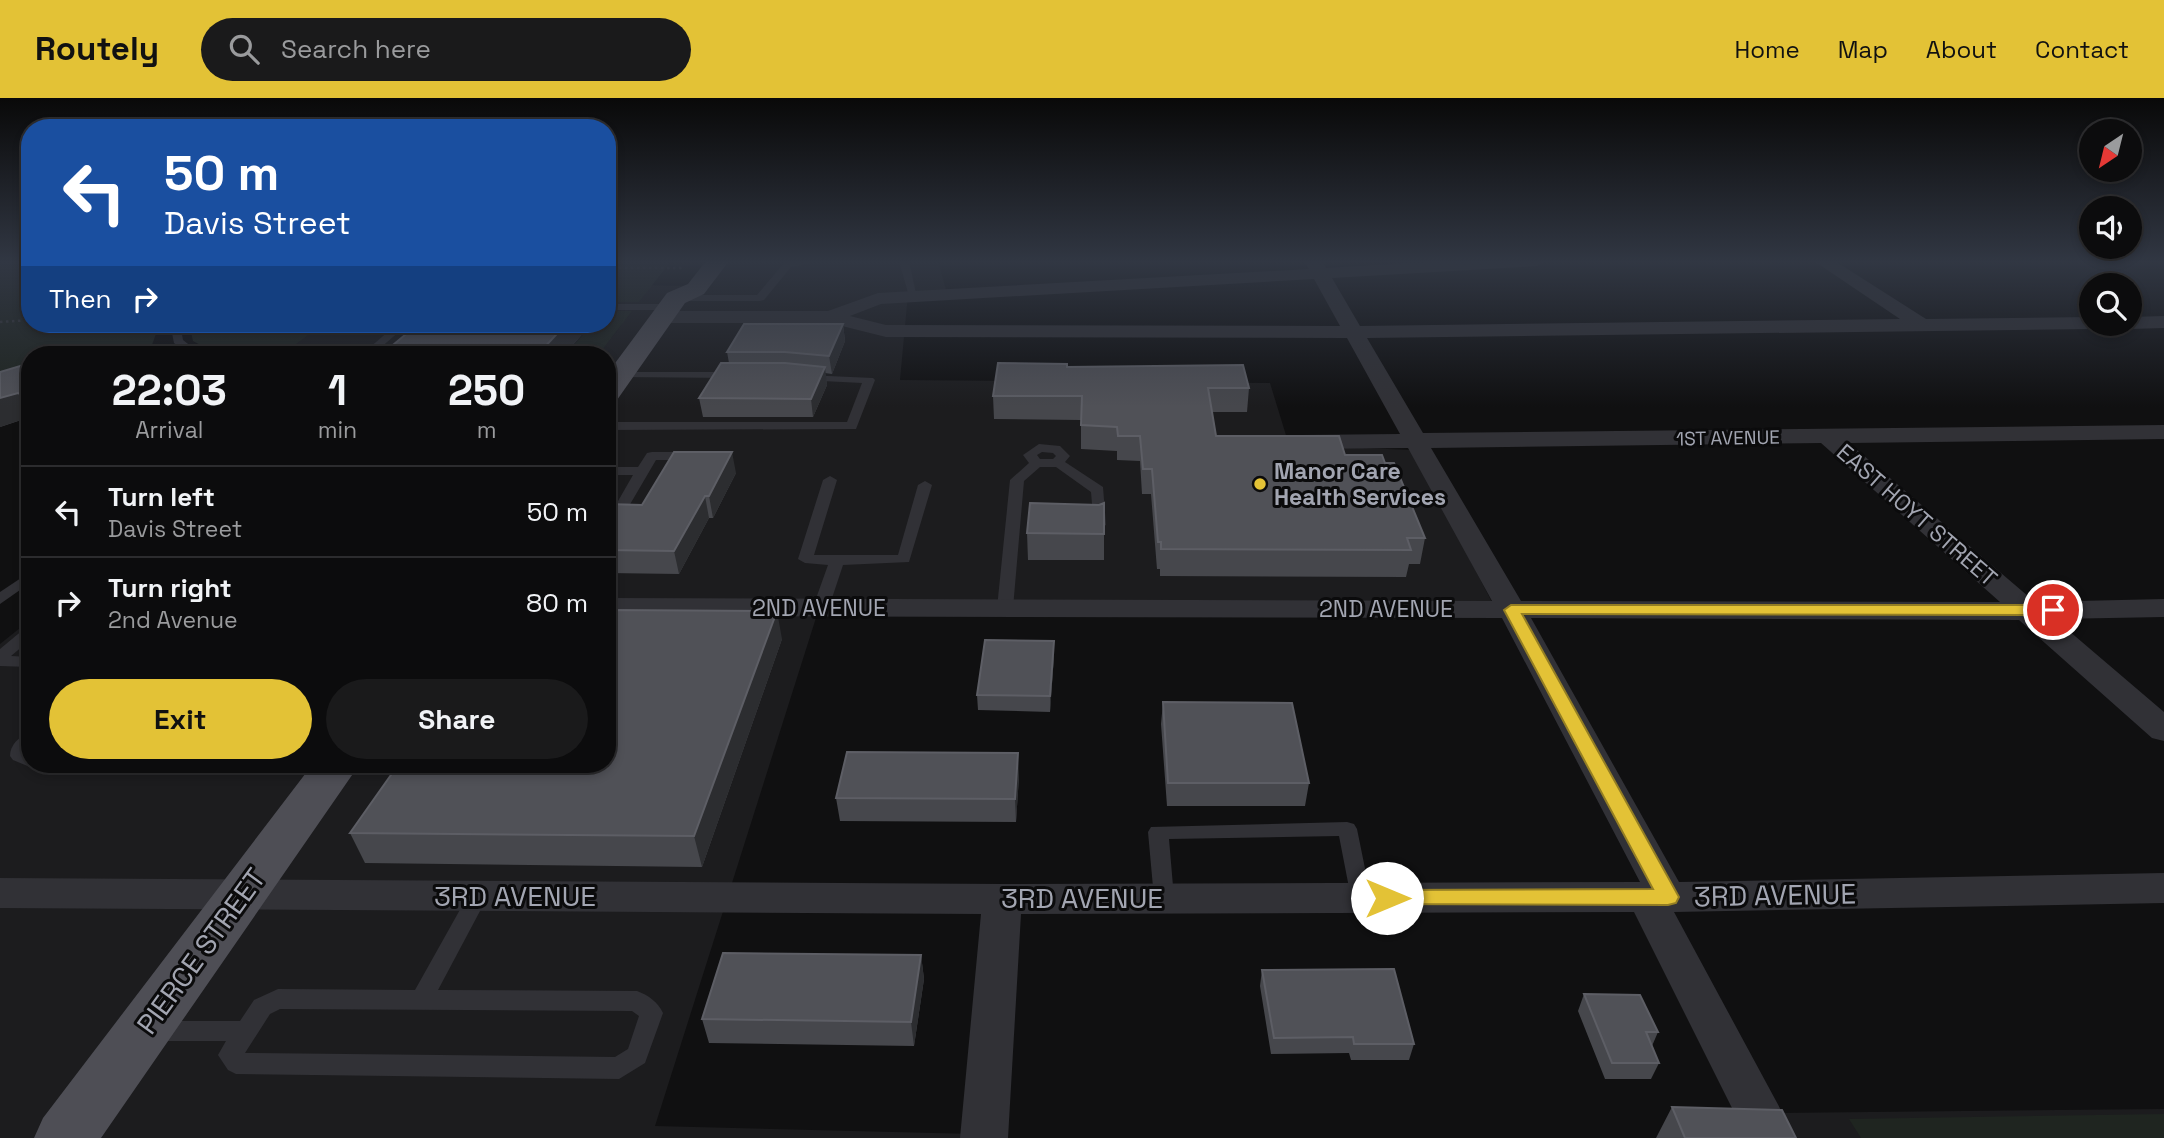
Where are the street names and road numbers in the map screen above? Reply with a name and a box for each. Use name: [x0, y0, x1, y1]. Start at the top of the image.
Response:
street label: 1ST AVENUE: [1676, 425, 1780, 451]
street label: EAST HOYT STREET: [1830, 437, 2004, 593]
street label: 2ND AVENUE: [752, 593, 886, 623]
street label: 2ND AVENUE: [1319, 594, 1453, 624]
street label: PIERCE STREET: [129, 861, 273, 1041]
street label: 3RD AVENUE: [1694, 876, 1856, 914]
street label: 3RD AVENUE: [434, 878, 596, 914]
street label: 3RD AVENUE: [1001, 880, 1163, 916]

